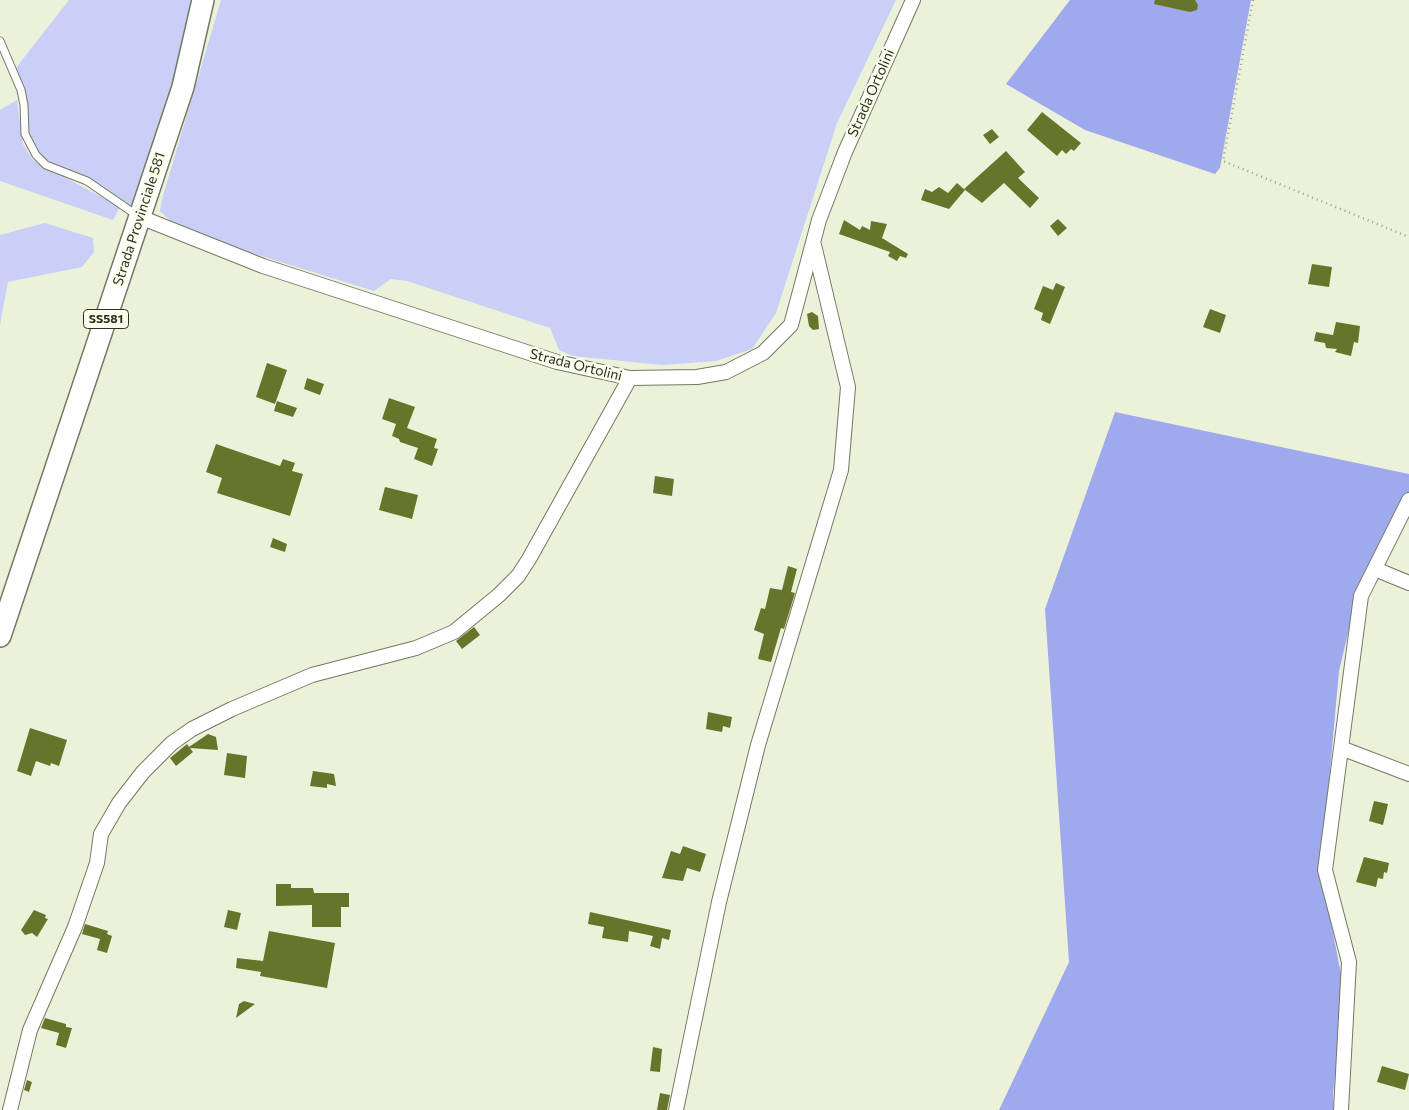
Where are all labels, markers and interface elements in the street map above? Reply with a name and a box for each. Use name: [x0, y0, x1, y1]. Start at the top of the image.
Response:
street label: Strada Ortolini: [844, 46, 898, 140]
street label: Strada Provinciale 581: [109, 150, 169, 288]
road number: SS581: [84, 310, 128, 328]
street label: Strada Ortolini: [528, 345, 624, 385]

